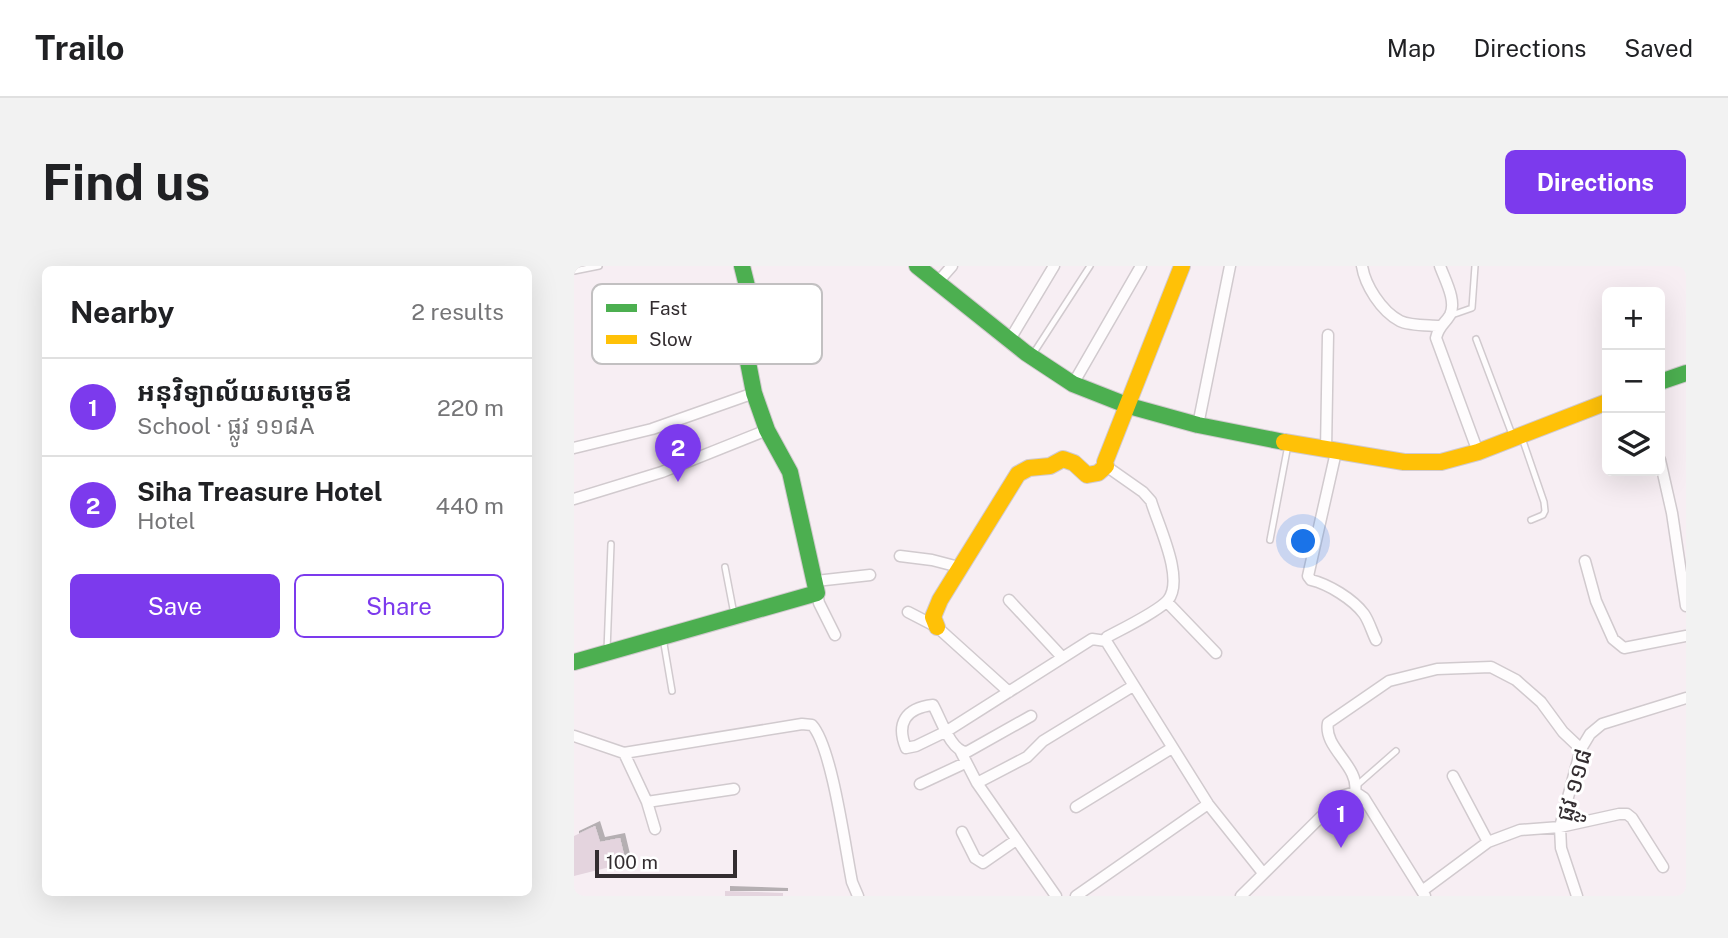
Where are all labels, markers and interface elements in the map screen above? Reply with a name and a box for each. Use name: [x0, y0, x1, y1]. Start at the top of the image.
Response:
text: Trailo: [35, 29, 125, 67]
text: Map: [1387, 34, 1436, 62]
text: Directions: [1474, 34, 1586, 62]
text: Saved: [1624, 34, 1693, 62]
button: Directions: [1505, 150, 1686, 214]
text: Find us: [42, 153, 210, 211]
legend: [592, 284, 822, 364]
map controls: [1602, 287, 1665, 476]
button: +: [1602, 287, 1665, 350]
text: Nearby: [70, 294, 174, 330]
text: Fast: [649, 297, 687, 319]
text: 2 results: [411, 298, 504, 325]
text: Slow: [649, 328, 693, 350]
button: −: [1602, 350, 1665, 413]
text: អនុវិទ្យាល័យសម្តេចឪ: [137, 376, 352, 407]
text: 1: [88, 394, 98, 421]
text: 220 m: [437, 394, 504, 421]
text: School · ផ្លូវ ១១៨A: [137, 412, 315, 439]
button: layers: [1602, 413, 1665, 476]
pin: 2: [655, 424, 701, 482]
text: Siha Treasure Hotel: [137, 476, 383, 507]
text: 2: [86, 492, 100, 519]
text: 440 m: [436, 492, 504, 519]
text: Hotel: [137, 507, 196, 534]
your location: [1286, 524, 1320, 558]
button: Save: [70, 574, 280, 638]
button: Share: [294, 574, 504, 638]
street label: ផ្លូវ ១១៨: [1549, 745, 1606, 827]
pin: 1: [1318, 790, 1364, 848]
scale bar: [595, 847, 737, 879]
text: 100 m: [606, 851, 658, 873]

